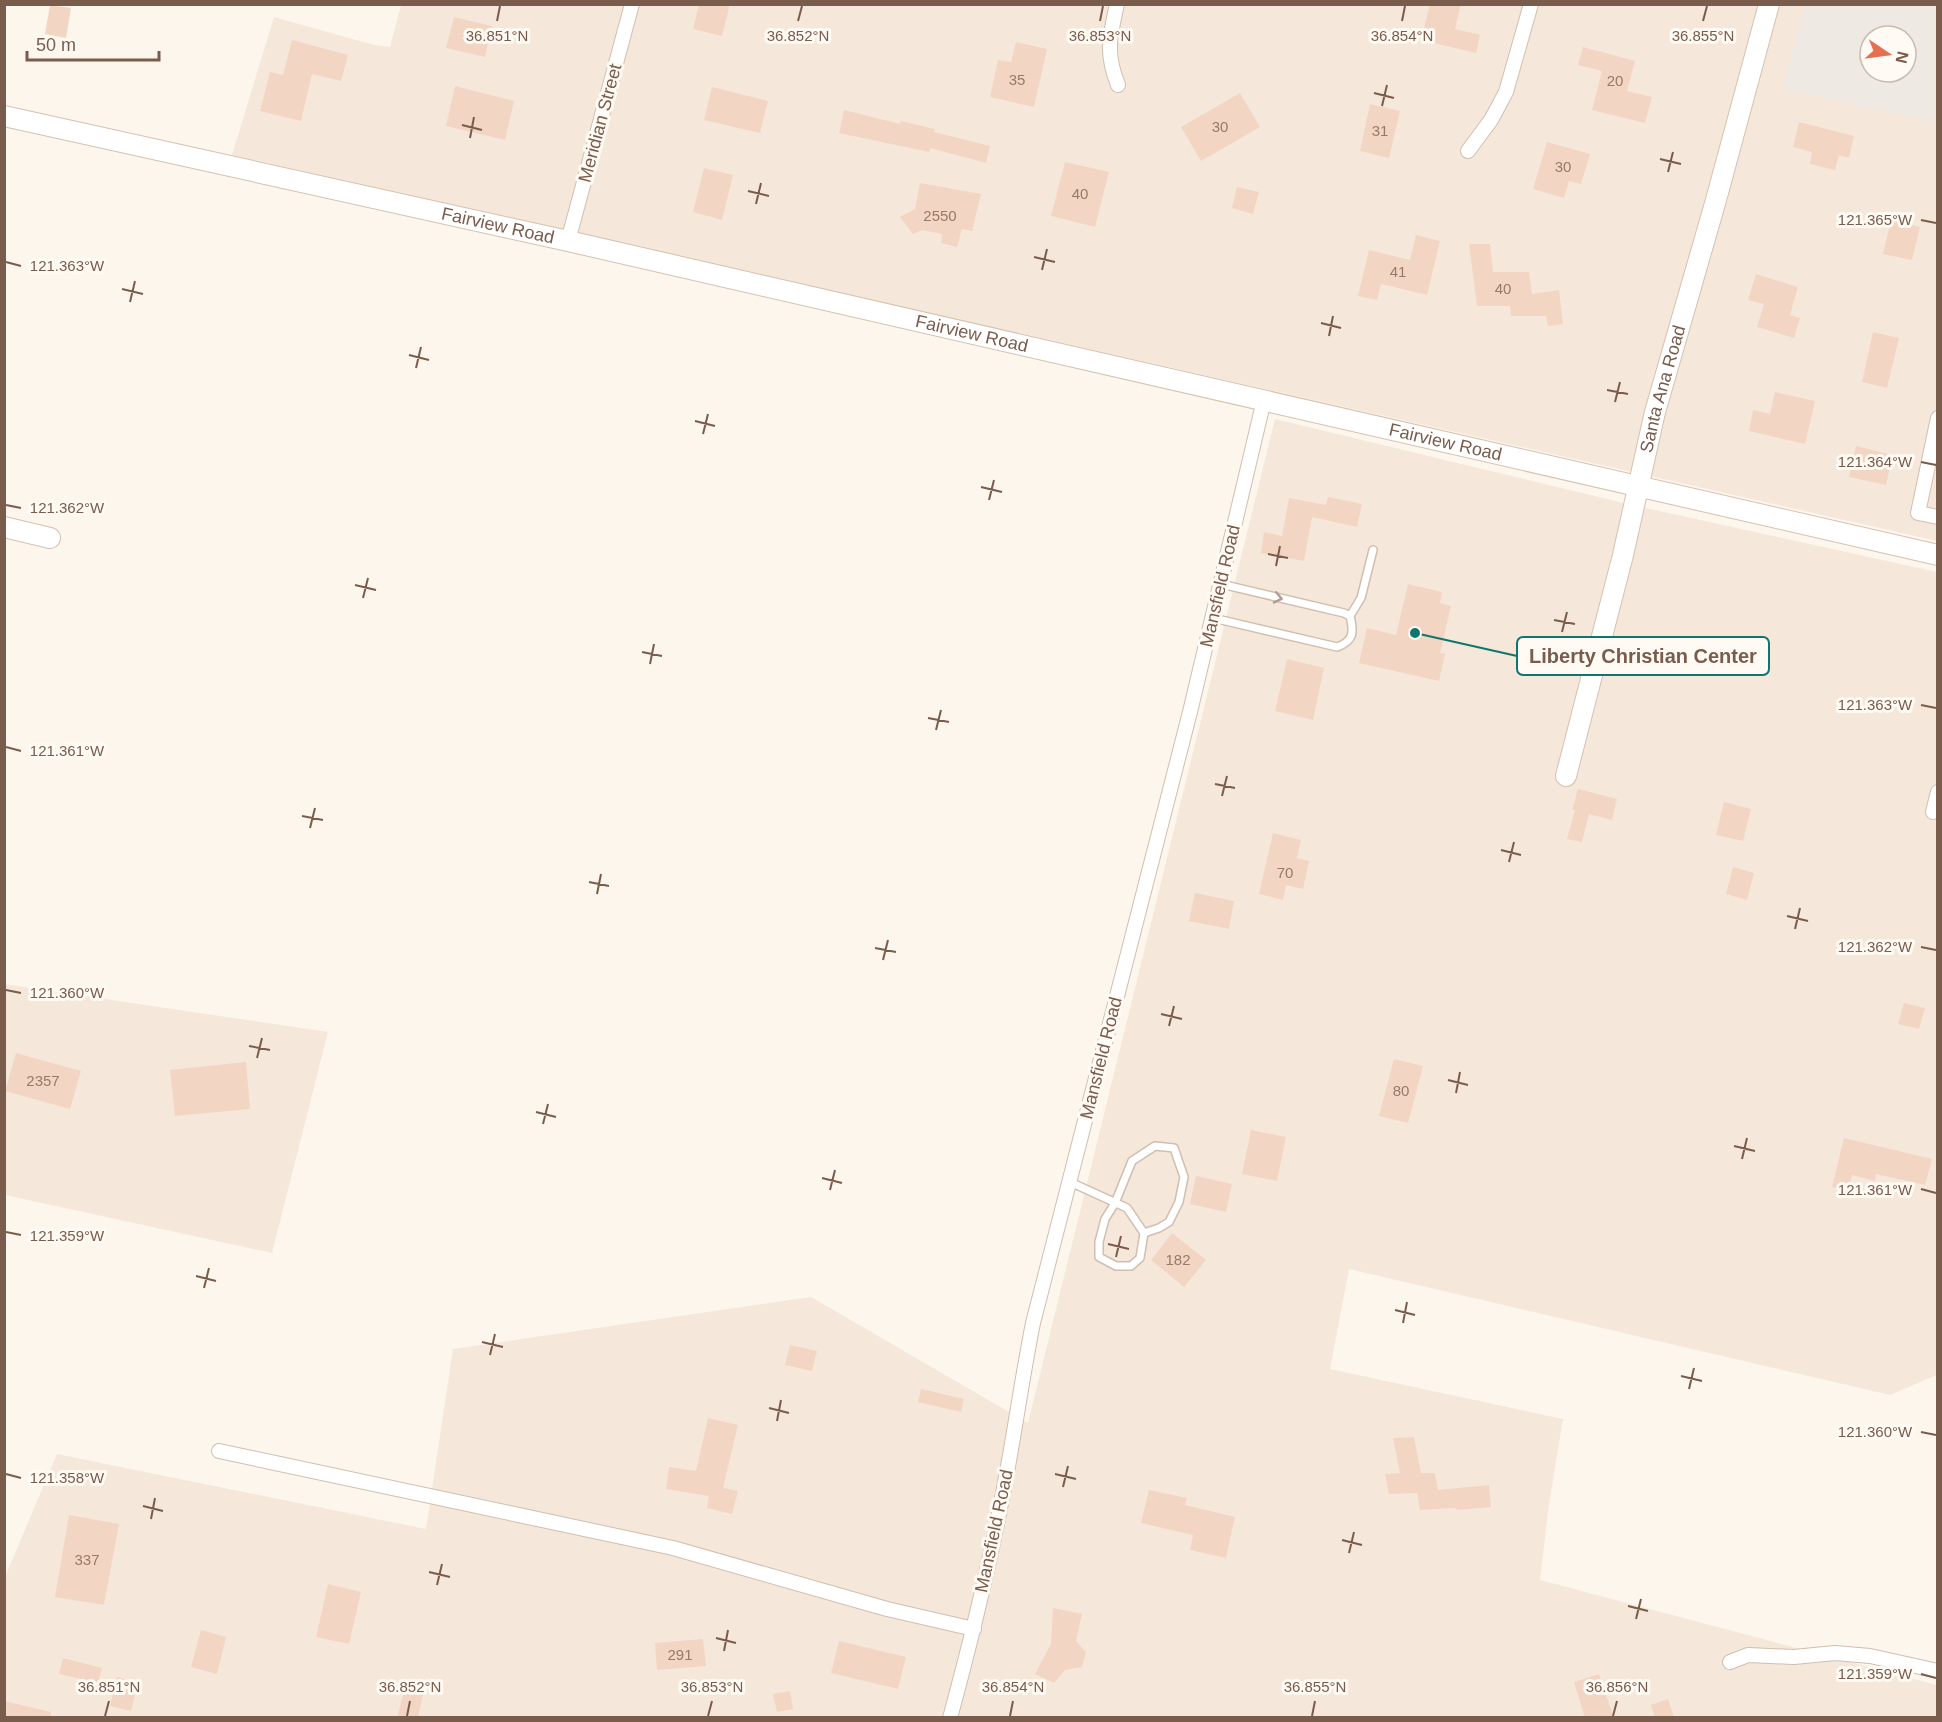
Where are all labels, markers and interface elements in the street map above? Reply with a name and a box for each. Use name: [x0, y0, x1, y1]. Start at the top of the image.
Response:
scale bar: [27, 24, 159, 62]
north arrow: [1858, 24, 1918, 84]
text: 36.851°N: [466, 27, 528, 44]
text: 36.852°N: [767, 27, 829, 44]
text: 36.853°N: [1069, 27, 1131, 44]
text: 36.854°N: [1371, 27, 1433, 44]
text: 36.855°N: [1672, 27, 1734, 44]
text: 50 m: [36, 35, 76, 55]
text: N: [1893, 50, 1912, 65]
street label: Meridian Street: [575, 61, 625, 185]
house number: 35: [1009, 71, 1025, 88]
house number: 20: [1607, 72, 1623, 89]
house number: 30: [1212, 118, 1228, 135]
house number: 31: [1372, 122, 1388, 139]
house number: 30: [1555, 158, 1571, 175]
house number: 40: [1072, 185, 1088, 202]
street label: Fairview Road: [440, 203, 556, 248]
house number: 2550: [923, 207, 957, 224]
text: 121.365°W: [1838, 211, 1913, 228]
text: 121.363°W: [30, 257, 105, 274]
house number: 41: [1390, 263, 1406, 280]
house number: 40: [1495, 280, 1511, 297]
street label: Fairview Road: [914, 311, 1030, 356]
street label: Santa Ana Road: [1636, 323, 1689, 455]
street label: Fairview Road: [1387, 420, 1504, 465]
text: 121.364°W: [1838, 453, 1913, 470]
text: 121.362°W: [30, 499, 105, 516]
street label: Mansfield Road: [1196, 523, 1244, 649]
one-way arrow: [1272, 590, 1282, 603]
callout: Liberty Christian Center: [1517, 637, 1769, 675]
text: Liberty Christian Center: [1529, 645, 1757, 667]
text: 121.363°W: [1838, 696, 1913, 713]
text: 121.361°W: [30, 742, 105, 759]
house number: 70: [1277, 864, 1293, 881]
text: 121.362°W: [1838, 938, 1913, 955]
text: 121.360°W: [30, 984, 105, 1001]
street label: Mansfield Road: [1076, 995, 1126, 1121]
house number: 2357: [26, 1072, 60, 1089]
house number: 80: [1393, 1082, 1409, 1099]
text: 121.361°W: [1838, 1181, 1913, 1198]
text: 121.359°W: [30, 1227, 105, 1244]
house number: 182: [1165, 1251, 1191, 1268]
text: 121.360°W: [1838, 1423, 1913, 1440]
street label: Mansfield Road: [971, 1468, 1017, 1594]
text: 121.358°W: [30, 1469, 105, 1486]
house number: 337: [74, 1551, 100, 1568]
house number: 291: [667, 1646, 693, 1663]
text: 121.359°W: [1838, 1665, 1913, 1682]
text: 36.851°N: [78, 1678, 140, 1695]
text: 36.852°N: [379, 1678, 441, 1695]
text: 36.853°N: [681, 1678, 743, 1695]
text: 36.854°N: [982, 1678, 1044, 1695]
text: 36.855°N: [1284, 1678, 1346, 1695]
text: 36.856°N: [1586, 1678, 1648, 1695]

